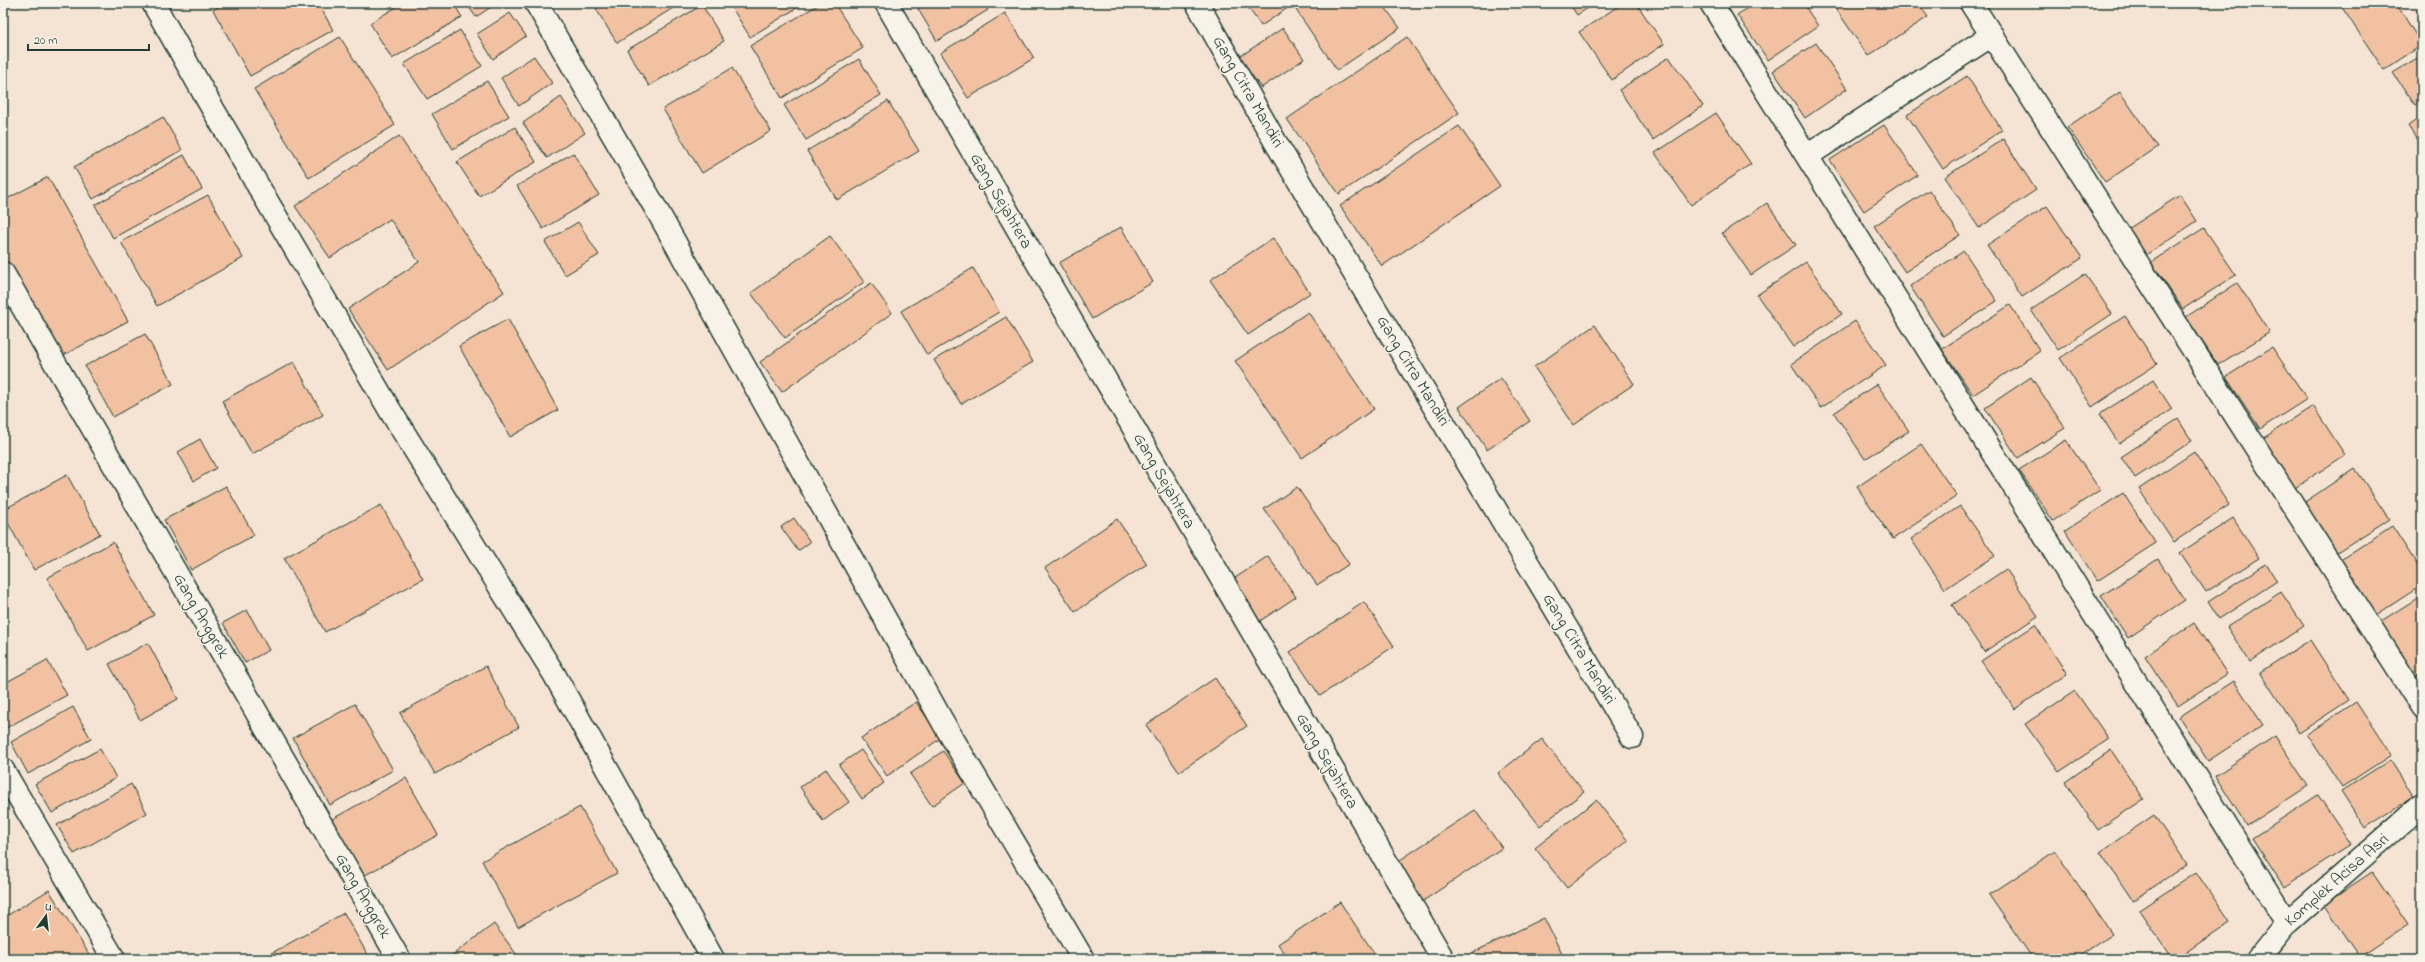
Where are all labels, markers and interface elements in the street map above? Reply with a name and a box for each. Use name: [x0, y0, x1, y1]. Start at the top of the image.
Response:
scale bar: [28, 26, 149, 52]
street label: Gang Citra Mandiri: [1204, 31, 1290, 154]
text: 20 m: [34, 32, 57, 50]
street label: Gang Sejahtera: [962, 148, 1039, 255]
street label: Gang Citra Mandiri: [1368, 311, 1456, 432]
street label: Gang Sejahtera: [1125, 428, 1202, 535]
street label: Gang Anggrek: [165, 569, 236, 665]
street label: Gang Citra Mandiri: [1534, 589, 1622, 710]
street label: Gang Sejahtera: [1288, 708, 1365, 815]
street label: Komplek Acisa Asri: [2279, 827, 2395, 933]
street label: Gang Anggrek: [327, 849, 398, 945]
north arrow: [26, 896, 66, 936]
text: U: [43, 899, 54, 916]

